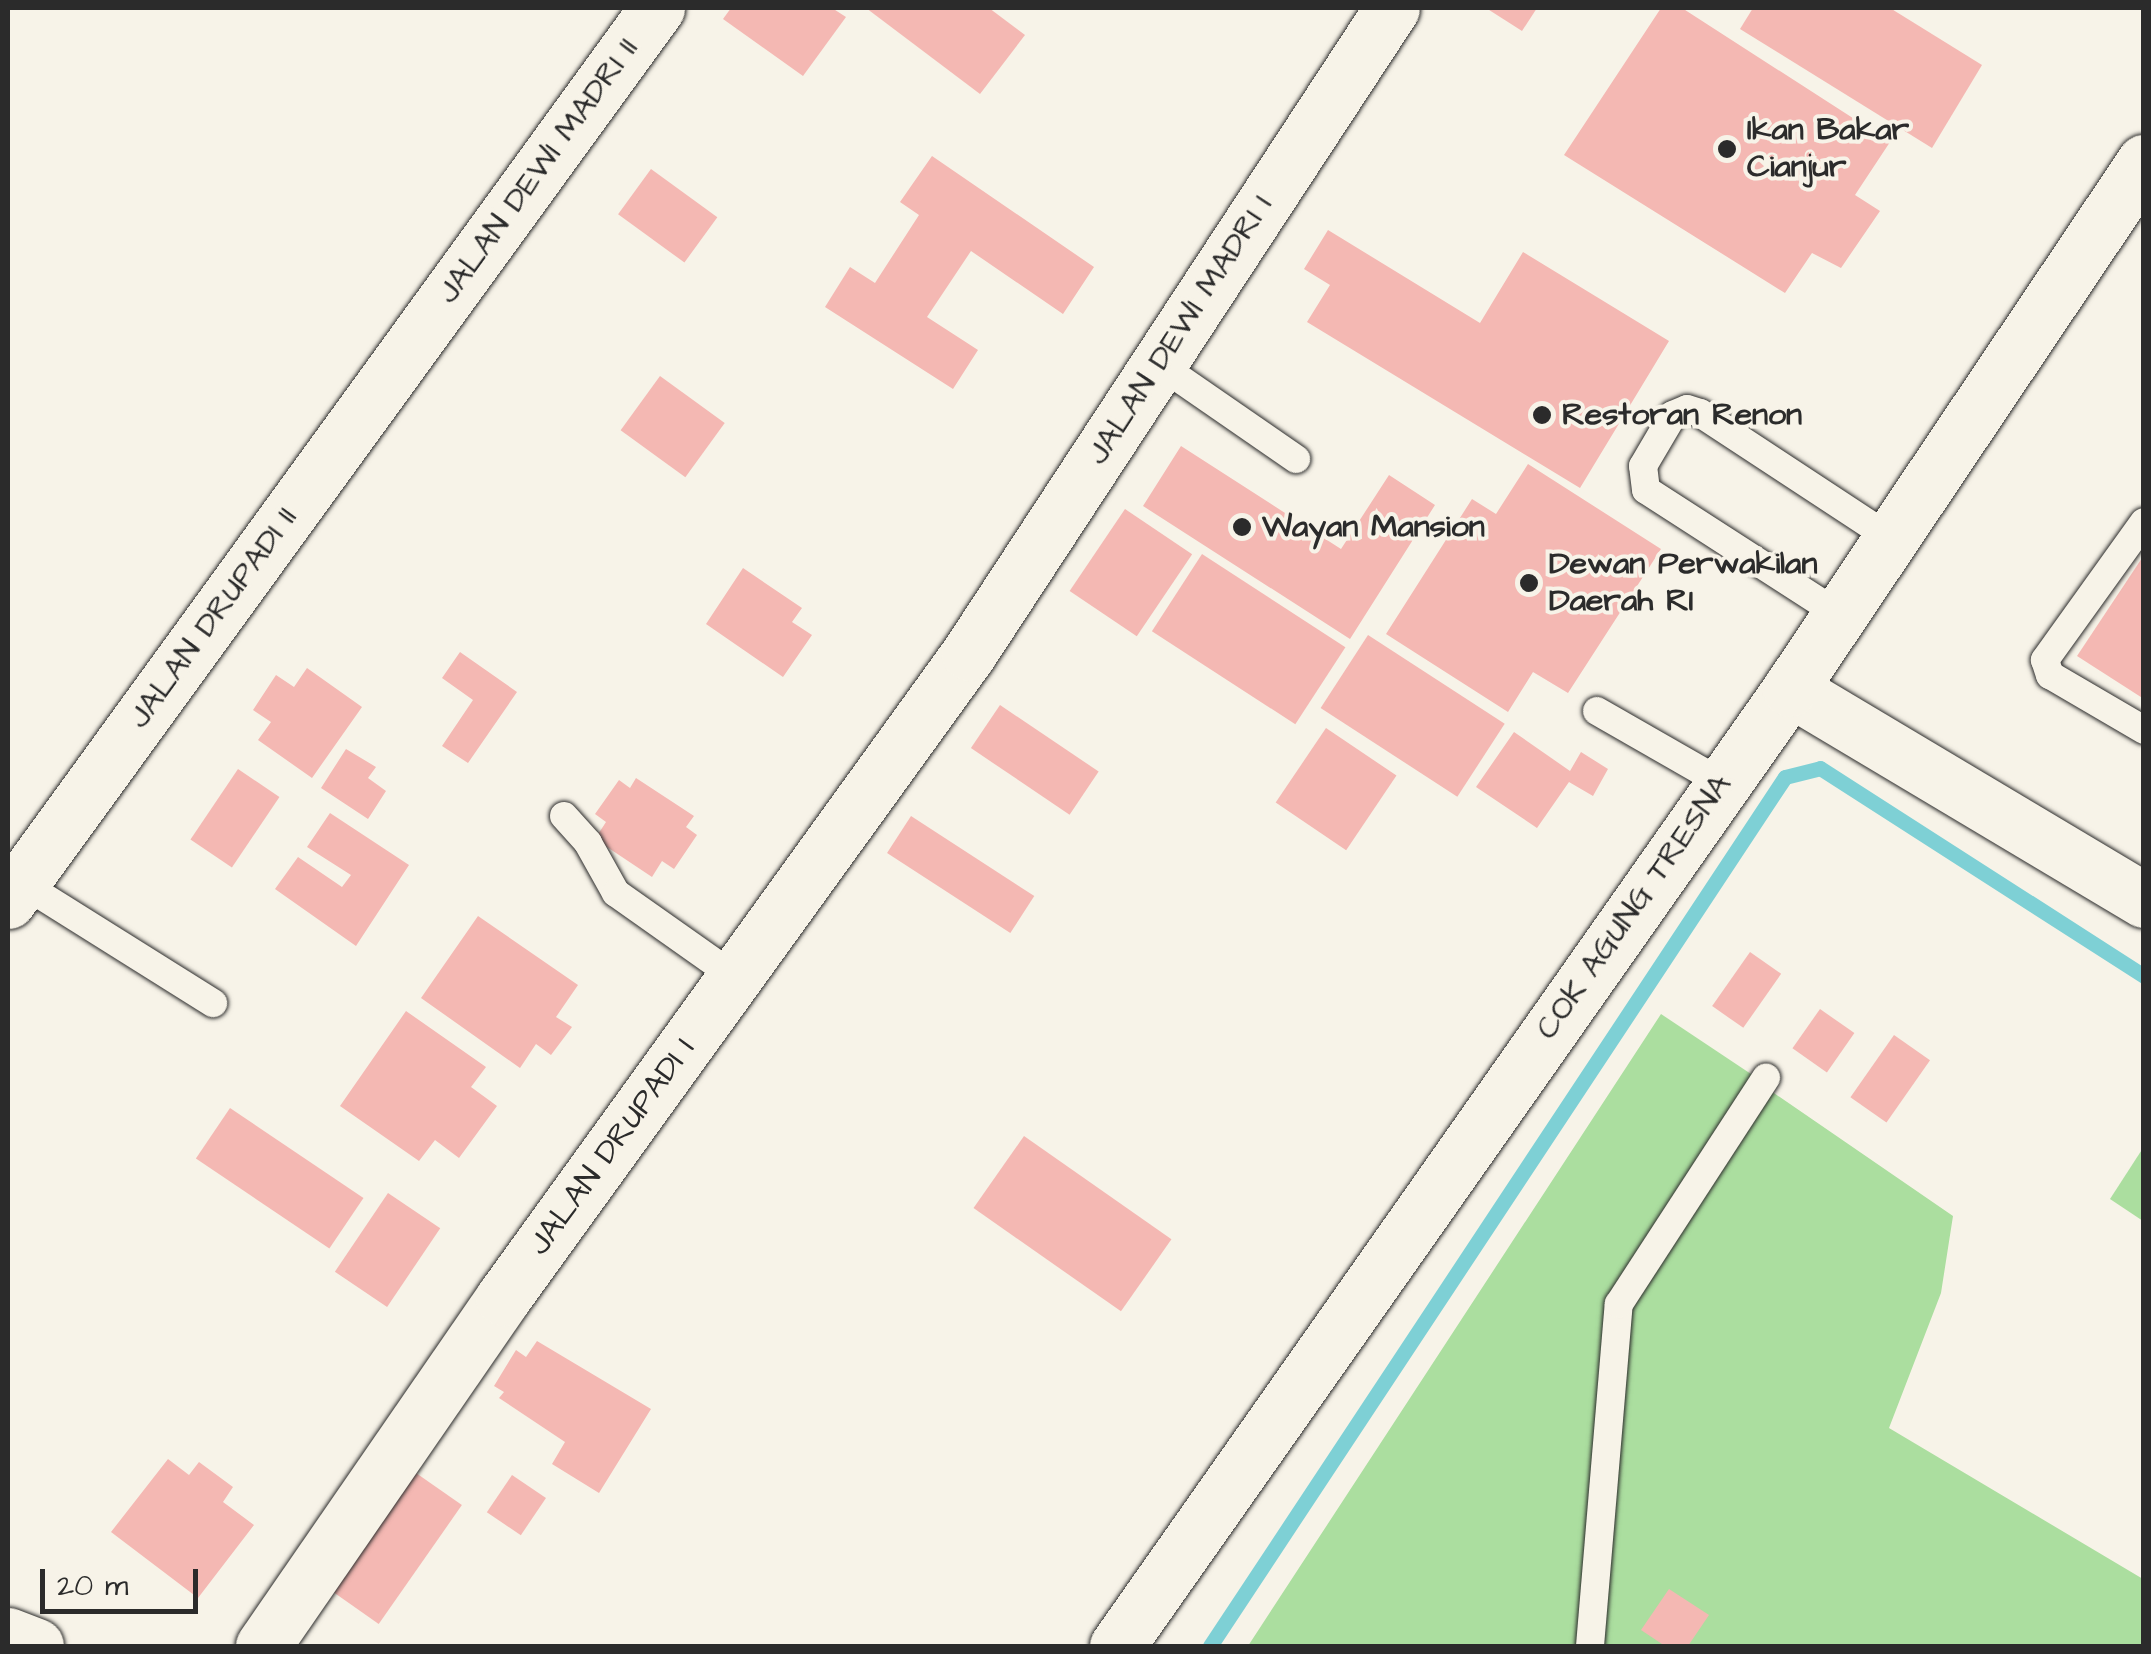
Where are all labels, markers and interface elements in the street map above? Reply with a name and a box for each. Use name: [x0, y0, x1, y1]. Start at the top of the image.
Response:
street label: JALAN DEWI MADRI II: [429, 31, 647, 311]
place label: Ikan Bakar Cianjur: [1747, 112, 1909, 187]
marker: Ikan Bakar Cianjur: [1716, 138, 1738, 160]
street label: JALAN DEWI MADRI I: [1079, 188, 1281, 472]
place label: Restoran Renon: [1562, 396, 1802, 434]
marker: Restoran Renon: [1531, 404, 1553, 426]
street label: JALAN DRUPADI II: [120, 500, 306, 736]
place label: Wayan Mansion: [1262, 508, 1485, 546]
marker: Wayan Mansion: [1231, 516, 1253, 538]
place label: Dewan Perwakilan Daerah RI: [1549, 546, 1817, 621]
marker: Dewan Perwakilan Daerah RI: [1518, 572, 1540, 594]
street label: COK AGUNG TRESNA: [1528, 767, 1740, 1047]
street label: JALAN DRUPADI I: [520, 1031, 704, 1263]
scale bar: [45, 1549, 202, 1611]
text: 20 m: [57, 1565, 128, 1607]

